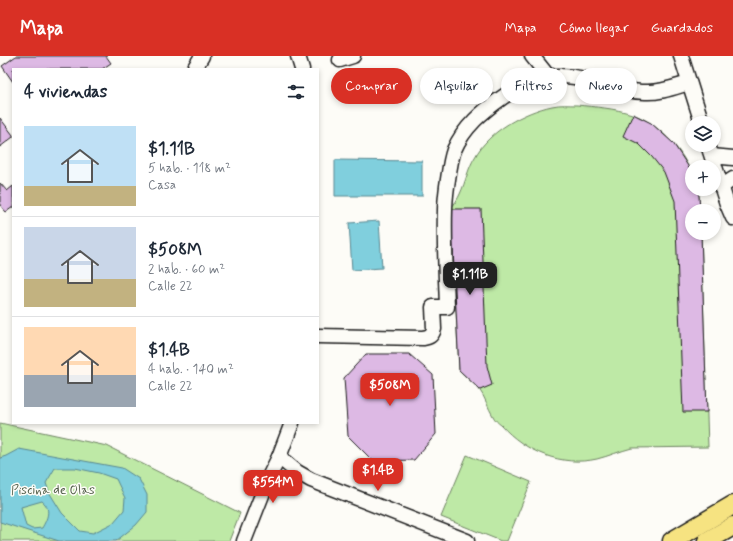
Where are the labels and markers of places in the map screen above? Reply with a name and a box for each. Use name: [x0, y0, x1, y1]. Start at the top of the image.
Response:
pin: $1.11B: [437, 262, 503, 296]
pin: $508M: [362, 373, 418, 407]
pin: $1.4B: [350, 458, 406, 492]
pin: $554M: [245, 470, 301, 504]

